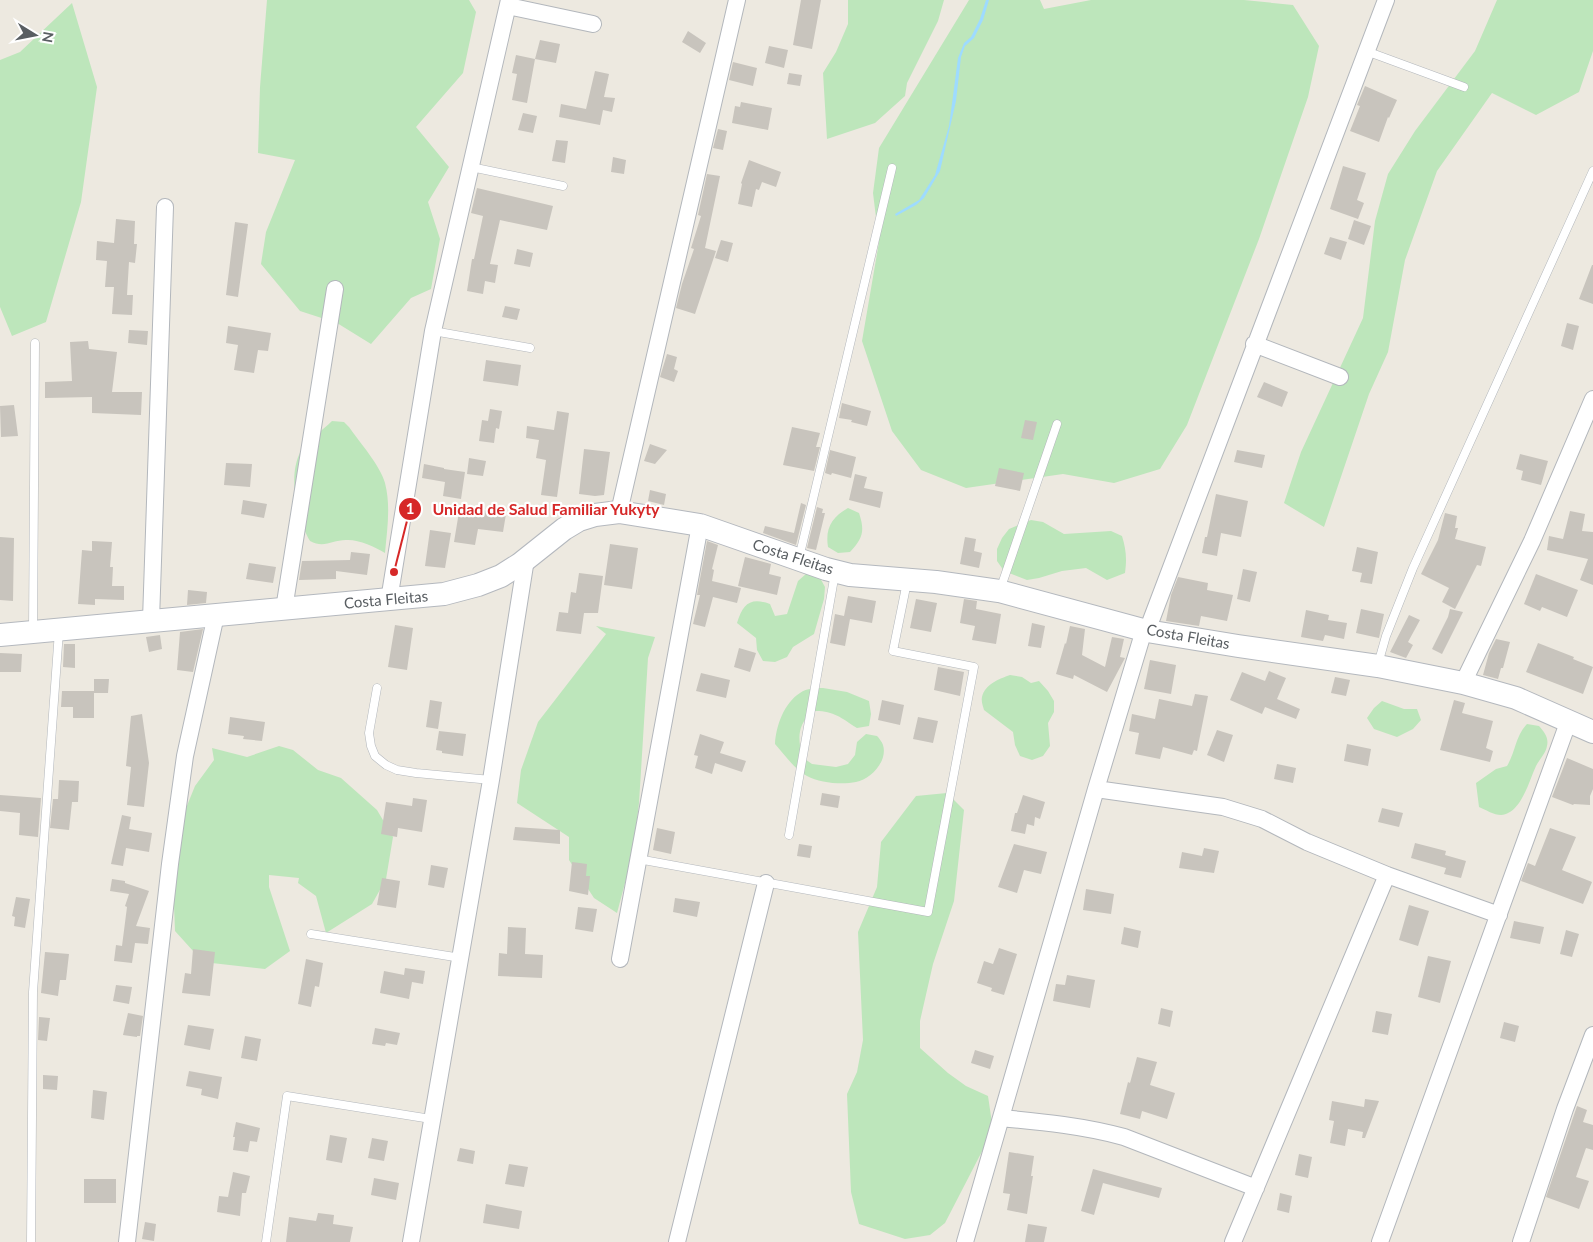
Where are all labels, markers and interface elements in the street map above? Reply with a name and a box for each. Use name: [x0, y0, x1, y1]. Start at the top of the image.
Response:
north arrow: [10, 10, 60, 60]
text: N: [39, 31, 58, 44]
callout: Unidad de Salud Familiar Yukyty: [397, 494, 670, 525]
text: 1: [406, 499, 414, 517]
text: Unidad de Salud Familiar Yukyty: [432, 499, 660, 518]
street label: Costa Fleitas: [750, 534, 836, 578]
street label: Costa Fleitas: [343, 586, 429, 612]
street label: Costa Fleitas: [1145, 620, 1231, 652]

